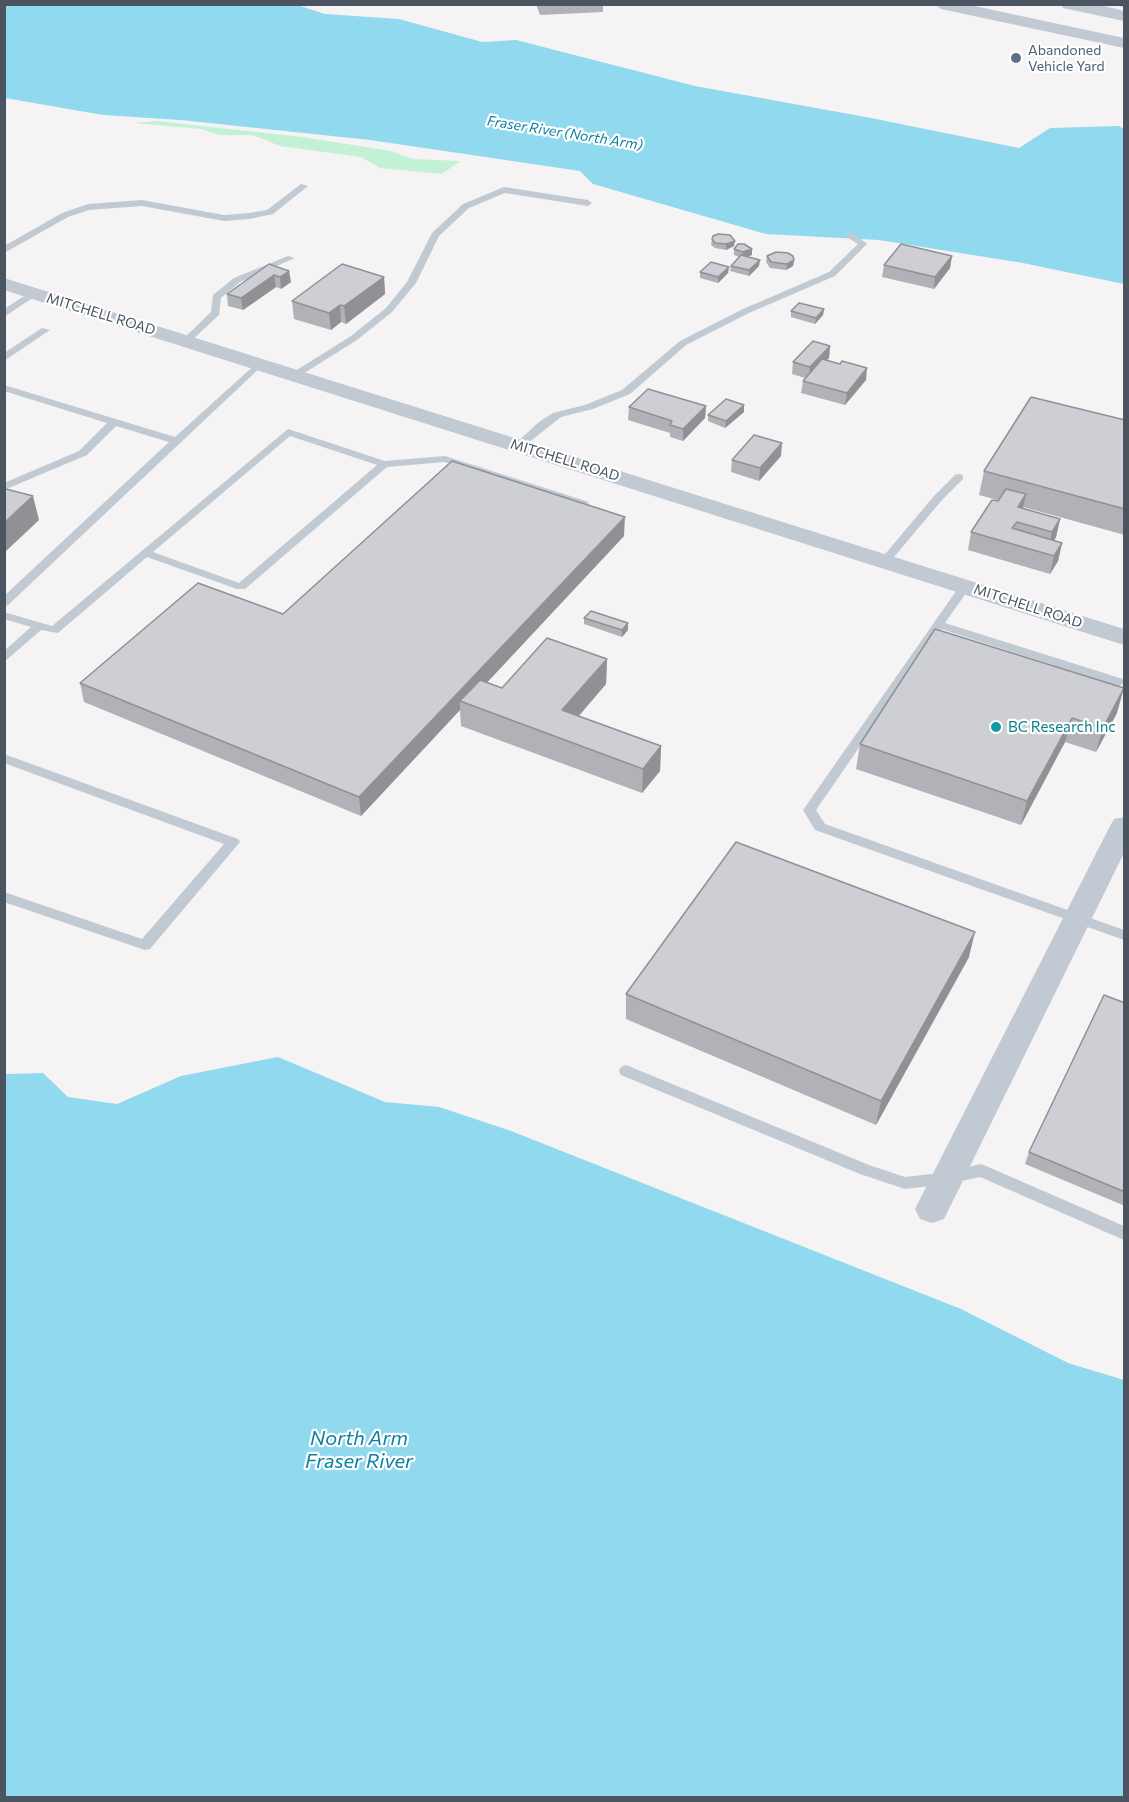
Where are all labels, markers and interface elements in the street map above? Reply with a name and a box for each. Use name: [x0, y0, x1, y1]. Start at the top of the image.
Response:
place label: Abandoned Vehicle Yard: [1028, 42, 1105, 74]
marker: Abandoned Vehicle Yard: [1009, 51, 1023, 65]
water label: Fraser River (North Arm): [486, 112, 644, 154]
street label: MITCHELL ROAD: [44, 289, 158, 339]
street label: MITCHELL ROAD: [508, 435, 622, 485]
street label: MITCHELL ROAD: [972, 581, 1084, 631]
place label: BC Research Inc: [1008, 718, 1116, 736]
marker: BC Research Inc: [989, 720, 1003, 734]
water label: North Arm Fraser River: [305, 1426, 413, 1473]

